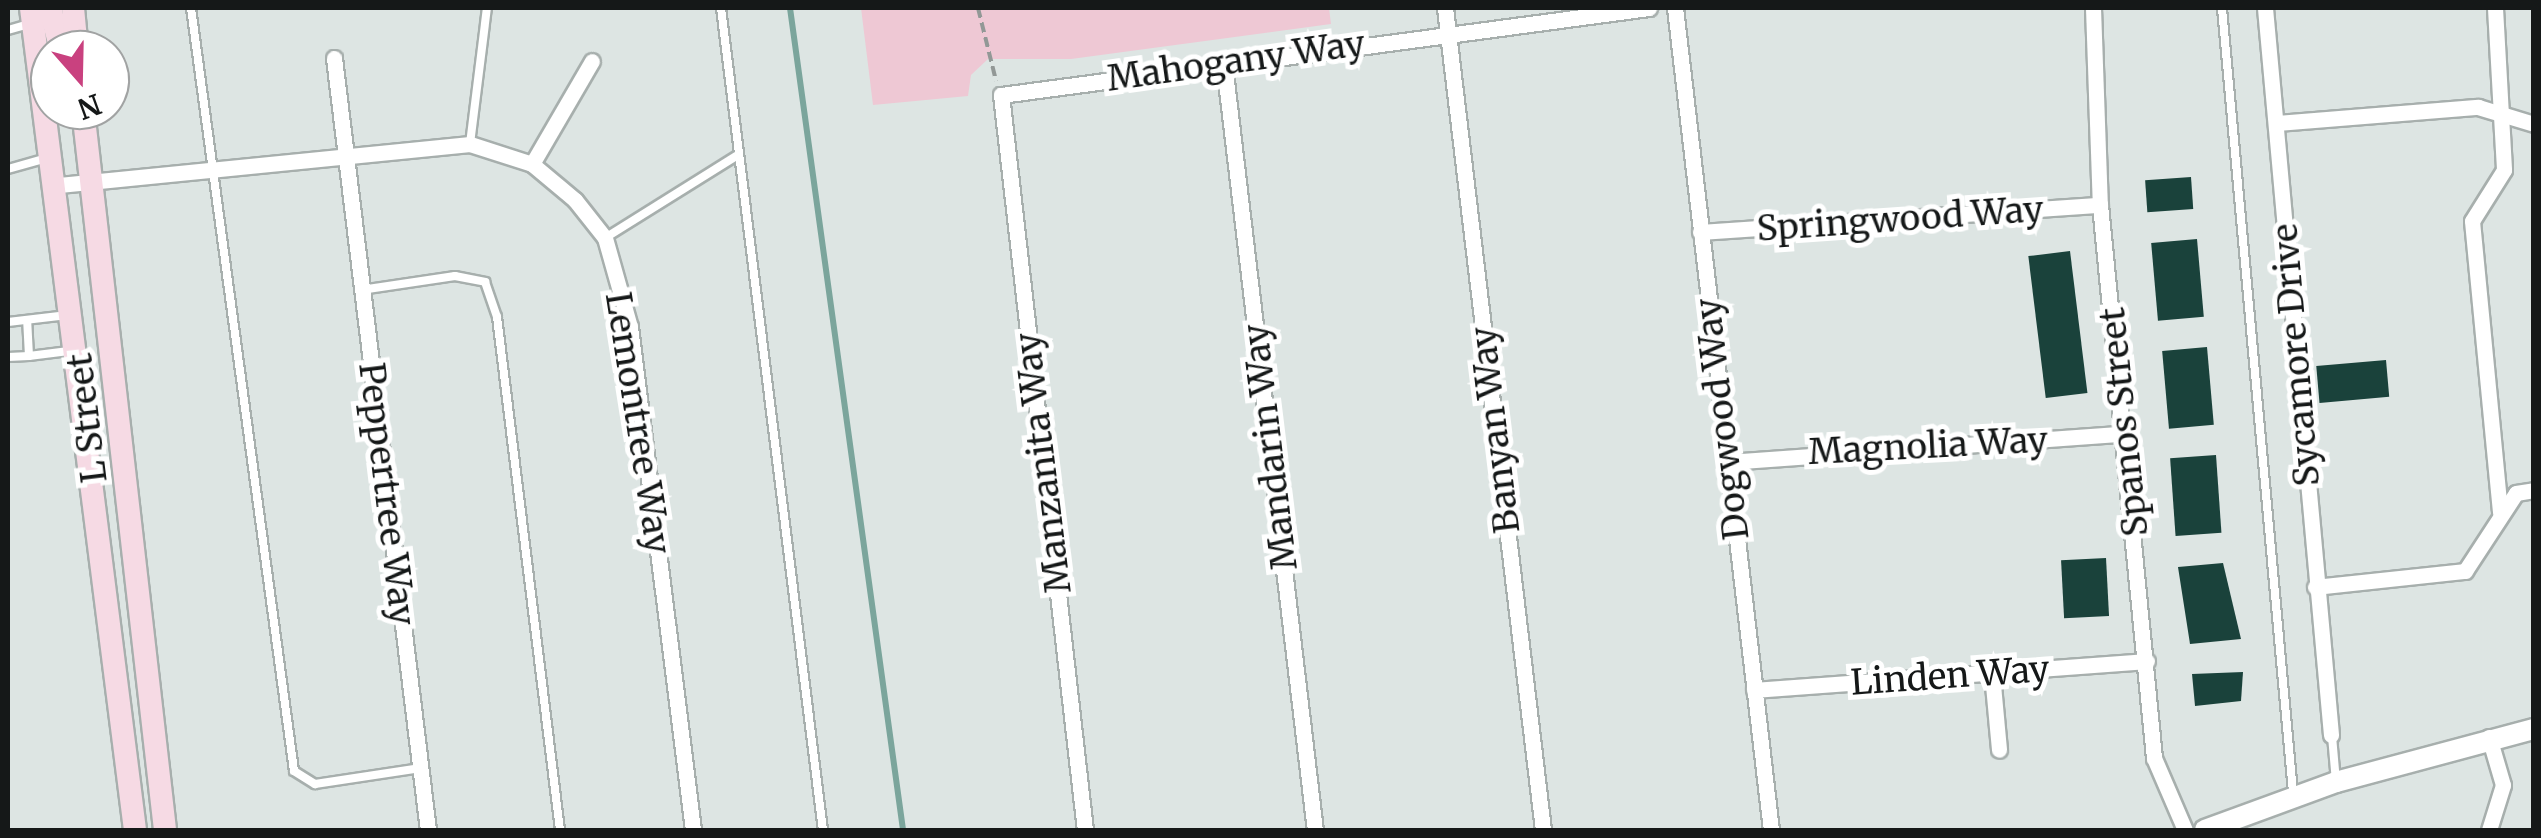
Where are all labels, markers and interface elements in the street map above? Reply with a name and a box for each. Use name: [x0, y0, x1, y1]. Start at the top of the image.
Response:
street label: Mahogany Way: [1104, 22, 1368, 100]
north arrow: [30, 30, 130, 130]
text: N: [73, 86, 106, 127]
street label: Springwood Way: [1755, 188, 2045, 250]
street label: Sycamore Drive: [2264, 222, 2328, 488]
street label: Lemontree Way: [597, 289, 679, 557]
street label: Dogwood Way: [1686, 296, 1758, 542]
street label: Spanos Street: [2091, 305, 2157, 539]
street label: Mandarin Way: [1234, 322, 1306, 572]
street label: Banyan Way: [1462, 324, 1528, 536]
street label: Manzanita Way: [1006, 330, 1080, 596]
street label: L Street: [58, 351, 116, 485]
street label: Peppertree Way: [350, 360, 424, 628]
street label: Magnolia Way: [1807, 419, 2049, 473]
street label: Linden Way: [1849, 648, 2051, 704]

